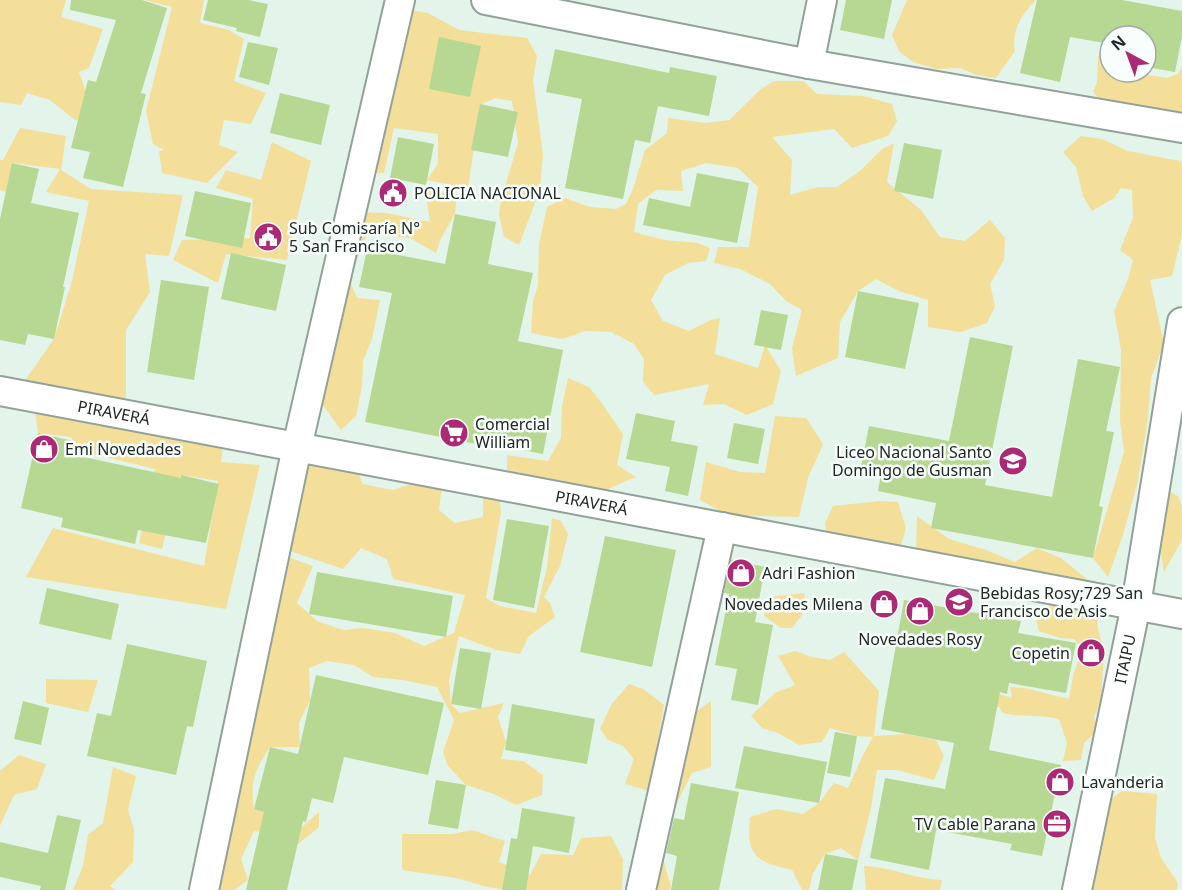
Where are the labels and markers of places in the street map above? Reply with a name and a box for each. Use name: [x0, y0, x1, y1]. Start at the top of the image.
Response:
public building icon: POLICIA NACIONAL: [377, 177, 409, 209]
place label: POLICIA NACIONAL: [414, 182, 561, 204]
place label: Sub Comisaría N° 5 San Francisco: [289, 217, 420, 257]
public building icon: Sub Comisaría N° 5 San Francisco: [252, 221, 284, 253]
place label: Comercial William: [475, 413, 550, 453]
supermarket icon: Comercial William: [438, 417, 470, 449]
shop icon: Emi Novedades: [28, 433, 60, 465]
place label: Emi Novedades: [65, 438, 181, 460]
place label: Liceo Nacional Santo Domingo de Gusman: [832, 441, 992, 481]
school or university icon: Liceo Nacional Santo Domingo de Gusman: [997, 445, 1029, 477]
shop icon: Adri Fashion: [725, 557, 757, 589]
place label: Adri Fashion: [762, 562, 856, 584]
place label: Bebidas Rosy;729 San Francisco de Asis: [980, 582, 1143, 622]
school or university icon: Bebidas Rosy;729 San Francisco de Asis: [943, 586, 975, 618]
shop icon: Novedades Milena: [868, 588, 900, 620]
place label: Novedades Milena: [724, 593, 863, 615]
shop icon: Novedades Rosy: [904, 595, 936, 627]
place label: Novedades Rosy: [858, 628, 983, 650]
shop icon: Copetin: [1075, 637, 1107, 669]
place label: Copetin: [1012, 642, 1070, 664]
shop icon: Lavanderia: [1044, 766, 1076, 798]
place label: Lavanderia: [1081, 771, 1164, 793]
office icon: TV Cable Parana: [1041, 808, 1073, 840]
place label: TV Cable Parana: [914, 813, 1036, 835]

